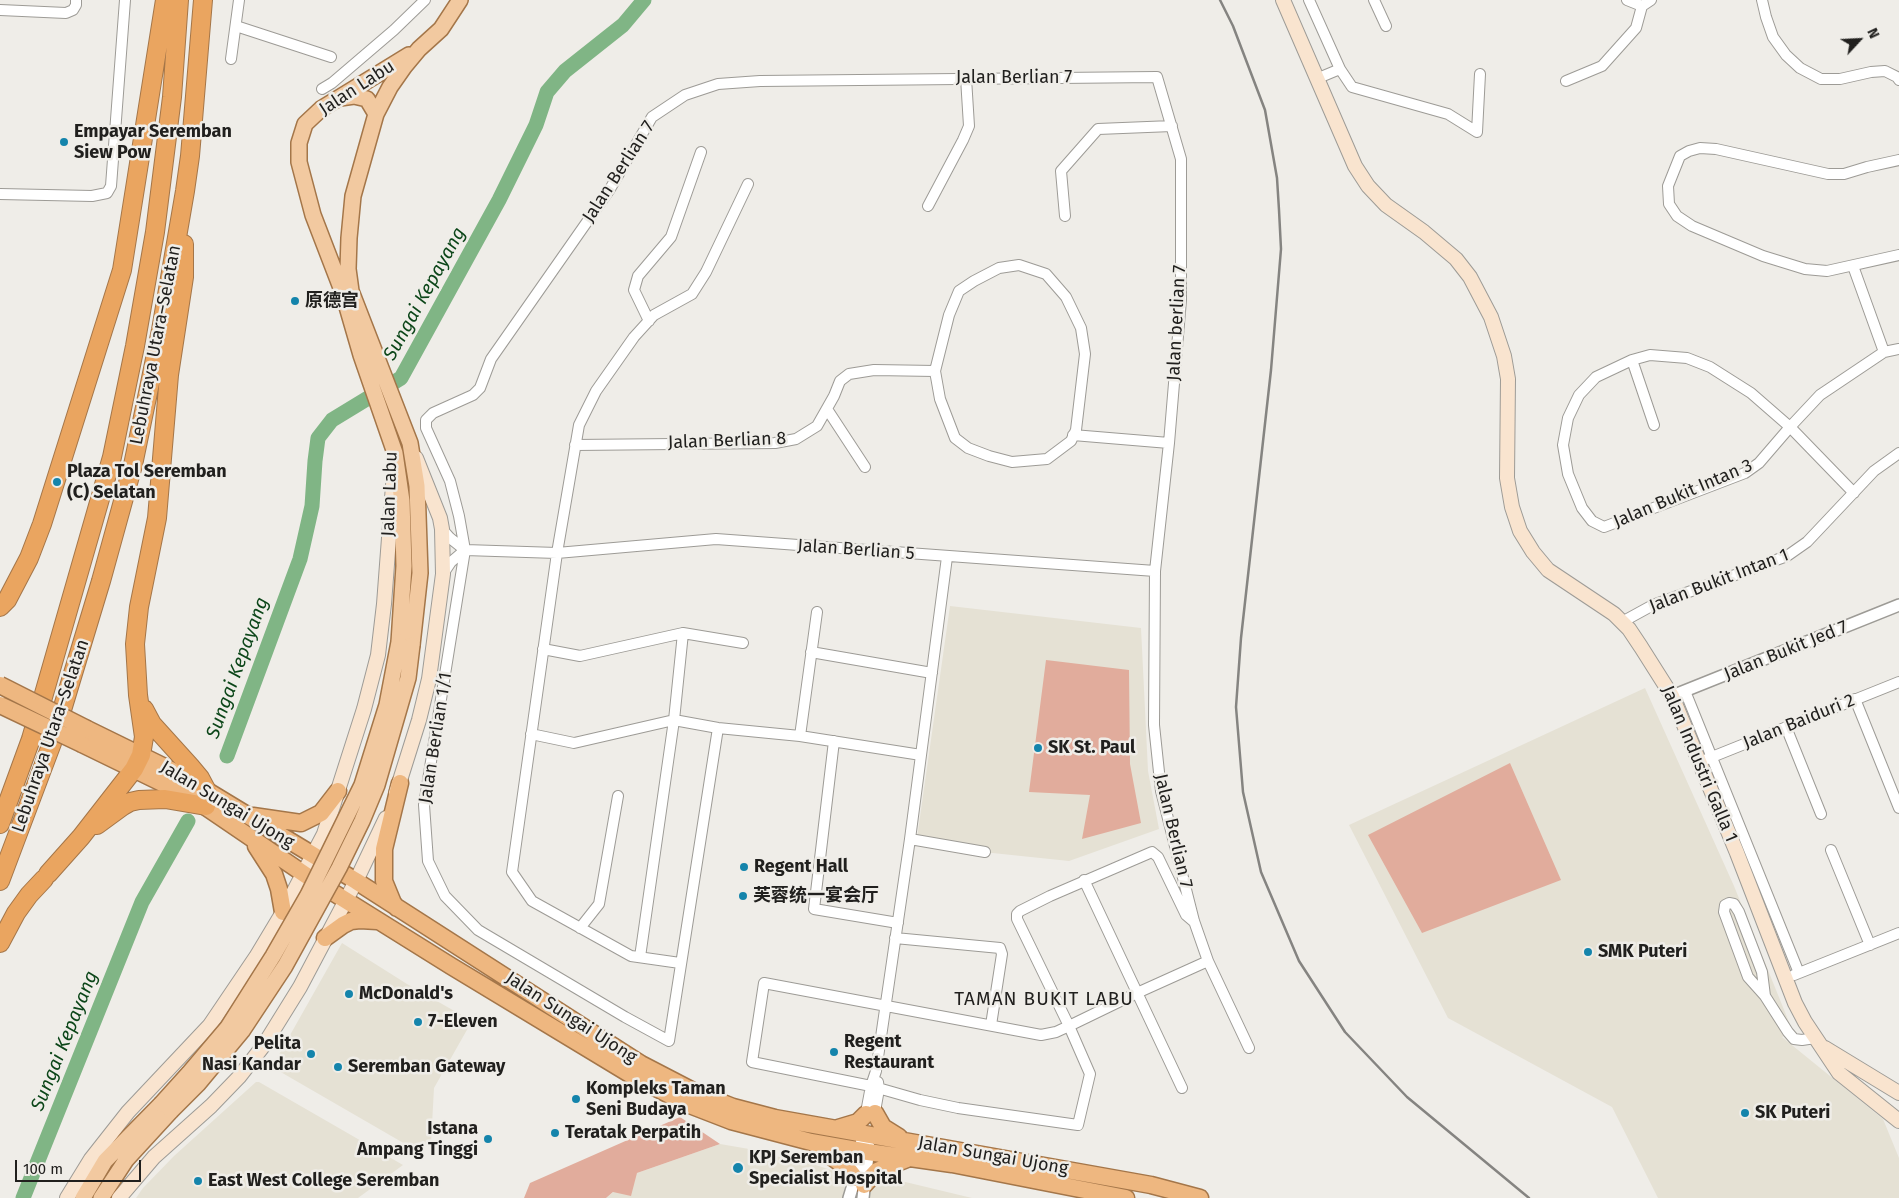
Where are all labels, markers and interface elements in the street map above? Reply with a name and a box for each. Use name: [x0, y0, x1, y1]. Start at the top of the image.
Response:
north arrow: [1834, 15, 1884, 65]
text: N: [1863, 26, 1883, 41]
street label: Jalan Labu: [315, 56, 399, 120]
street label: Jalan Berlian 7: [956, 67, 1072, 89]
street label: Jalan Berlian 7: [578, 117, 660, 227]
place label: Empayar Seremban Siew Pow: [74, 121, 232, 163]
marker: Empayar Seremban Siew Pow: [58, 136, 70, 148]
water label: Sungai Kepayang: [379, 223, 471, 365]
street label: Lebuhraya Utara–Selatan: [126, 243, 186, 447]
street label: Jalan berlian 7: [1163, 264, 1191, 382]
place label: 原德宫: [305, 290, 359, 312]
marker: 原德宫: [289, 295, 301, 307]
street label: Jalan Berlian 8: [667, 428, 787, 454]
street label: Jalan Labu: [378, 451, 402, 537]
street label: Jalan Bukit Intan 3: [1610, 455, 1756, 533]
place label: Plaza Tol Seremban (C) Selatan: [67, 461, 227, 504]
marker: Plaza Tol Seremban (C) Selatan: [51, 476, 63, 488]
street label: Jalan Berlian 5: [797, 535, 915, 565]
street label: Jalan Bukit Intan 1: [1646, 544, 1792, 618]
water label: Sungai Kepayang: [202, 594, 274, 742]
street label: Jalan Bukit Jed 7: [1721, 616, 1851, 686]
street label: Lebuhraya Utara–Selatan: [8, 637, 94, 835]
street label: Jalan Berlian 1/1: [415, 671, 457, 805]
street label: Jalan Industri Galla 1: [1656, 682, 1742, 846]
street label: Jalan Baiduri 2: [1740, 690, 1858, 754]
place label: SK St. Paul: [1048, 737, 1135, 759]
marker: SK St. Paul: [1032, 742, 1044, 754]
street label: Jalan Sungai Ujong: [156, 757, 298, 853]
street label: Jalan Berlian 7: [1149, 772, 1197, 890]
place label: Regent Hall: [754, 856, 848, 878]
marker: Regent Hall: [738, 861, 750, 873]
place label: 芙蓉统一宴会厅: [753, 885, 879, 907]
marker: 芙蓉统一宴会厅: [737, 890, 749, 902]
place label: SMK Puteri: [1598, 941, 1687, 963]
marker: SMK Puteri: [1582, 946, 1594, 958]
street label: Jalan Sungai Ujong: [501, 967, 641, 1069]
water label: Sungai Kepayang: [27, 968, 103, 1114]
place label: McDonald's: [359, 983, 453, 1005]
marker: McDonald's: [343, 988, 355, 1000]
district label: TAMAN BUKIT LABU: [952, 989, 1136, 1011]
place label: 7-Eleven: [428, 1011, 498, 1033]
marker: 7-Eleven: [412, 1016, 424, 1028]
place label: Regent Restaurant: [844, 1031, 934, 1074]
place label: Pelita Nasi Kandar: [202, 1033, 301, 1076]
marker: Regent Restaurant: [828, 1046, 840, 1058]
marker: Pelita Nasi Kandar: [305, 1048, 317, 1060]
place label: Seremban Gateway: [348, 1056, 505, 1078]
marker: Seremban Gateway: [332, 1061, 344, 1073]
place label: Kompleks Taman Seni Budaya: [586, 1078, 726, 1120]
marker: Kompleks Taman Seni Budaya: [570, 1093, 582, 1105]
place label: SK Puteri: [1755, 1102, 1830, 1124]
marker: SK Puteri: [1739, 1107, 1751, 1119]
place label: Istana Ampang Tinggi: [357, 1118, 478, 1160]
place label: Teratak Perpatih: [565, 1122, 701, 1144]
marker: Teratak Perpatih: [549, 1127, 561, 1139]
street label: Jalan Sungai Ujong: [916, 1132, 1070, 1180]
marker: Istana Ampang Tinggi: [482, 1133, 494, 1145]
place label: KPJ Seremban Specialist Hospital: [749, 1147, 902, 1190]
scale bar: [18, 1150, 144, 1182]
text: 100 m: [23, 1160, 63, 1178]
marker: KPJ Seremban Specialist Hospital: [731, 1161, 745, 1175]
place label: East West College Seremban: [208, 1170, 439, 1192]
marker: East West College Seremban: [192, 1175, 204, 1187]

